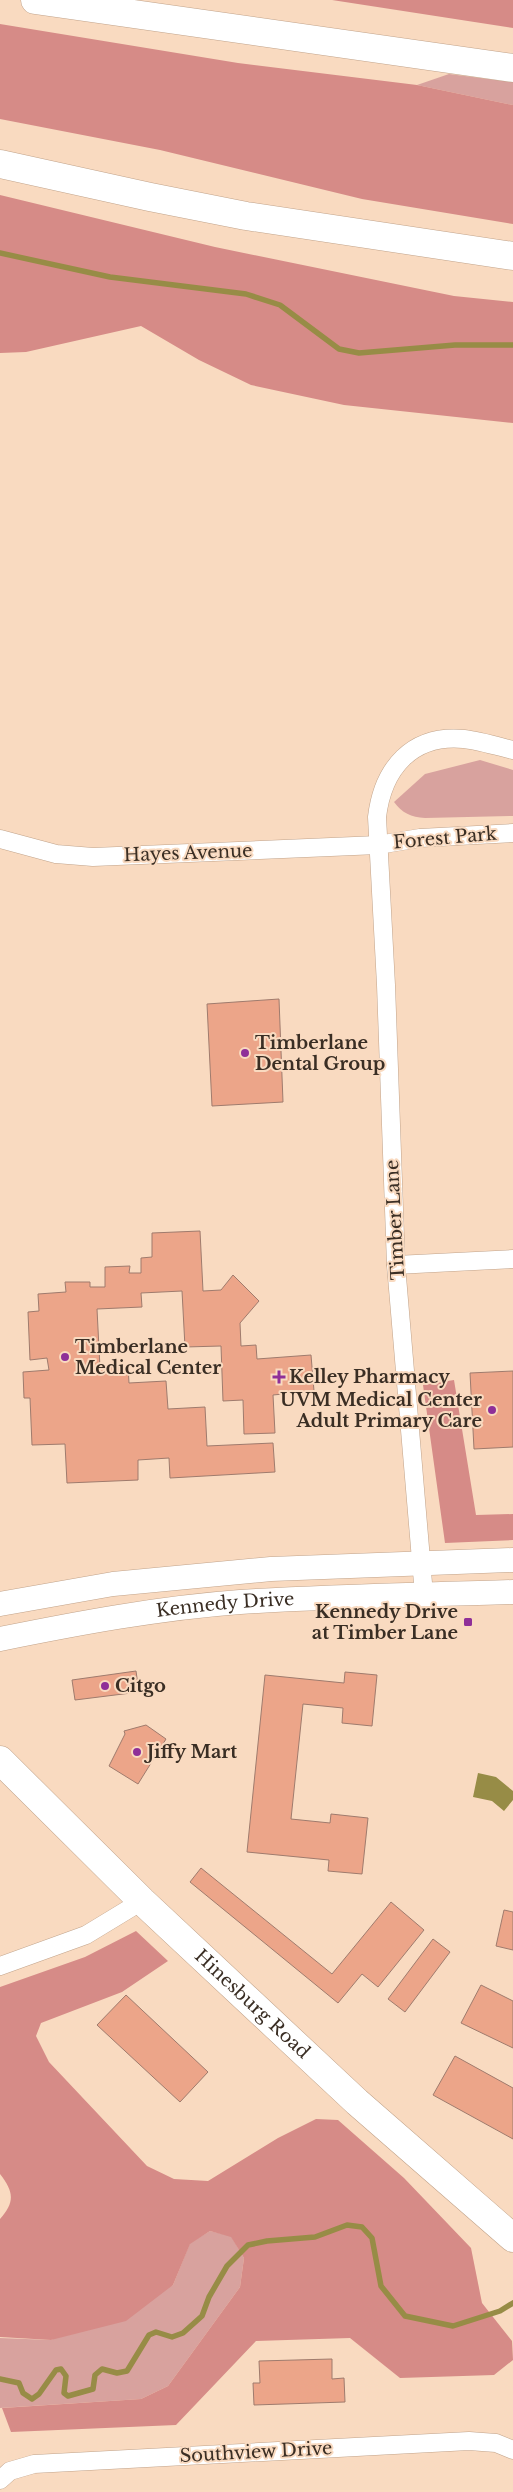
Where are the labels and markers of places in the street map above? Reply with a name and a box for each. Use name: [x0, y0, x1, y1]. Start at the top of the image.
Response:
place label: Timberlane Dental Group: [255, 1032, 385, 1075]
marker: Timberlane Dental Group: [239, 1047, 251, 1059]
place label: Timberlane Medical Center: [75, 1336, 221, 1379]
marker: Timberlane Medical Center: [59, 1351, 71, 1363]
place label: Kelley Pharmacy: [289, 1366, 450, 1388]
marker: Kelley Pharmacy: [273, 1371, 285, 1383]
place label: UVM Medical Center Adult Primary Care: [280, 1389, 482, 1432]
marker: UVM Medical Center Adult Primary Care: [486, 1404, 498, 1416]
place label: Kennedy Drive at Timber Lane: [312, 1601, 458, 1644]
marker: Kennedy Drive at Timber Lane: [462, 1616, 474, 1628]
place label: Citgo: [115, 1675, 166, 1697]
marker: Citgo: [99, 1680, 111, 1692]
place label: Jiffy Mart: [143, 1741, 237, 1763]
marker: Jiffy Mart: [131, 1746, 143, 1758]

